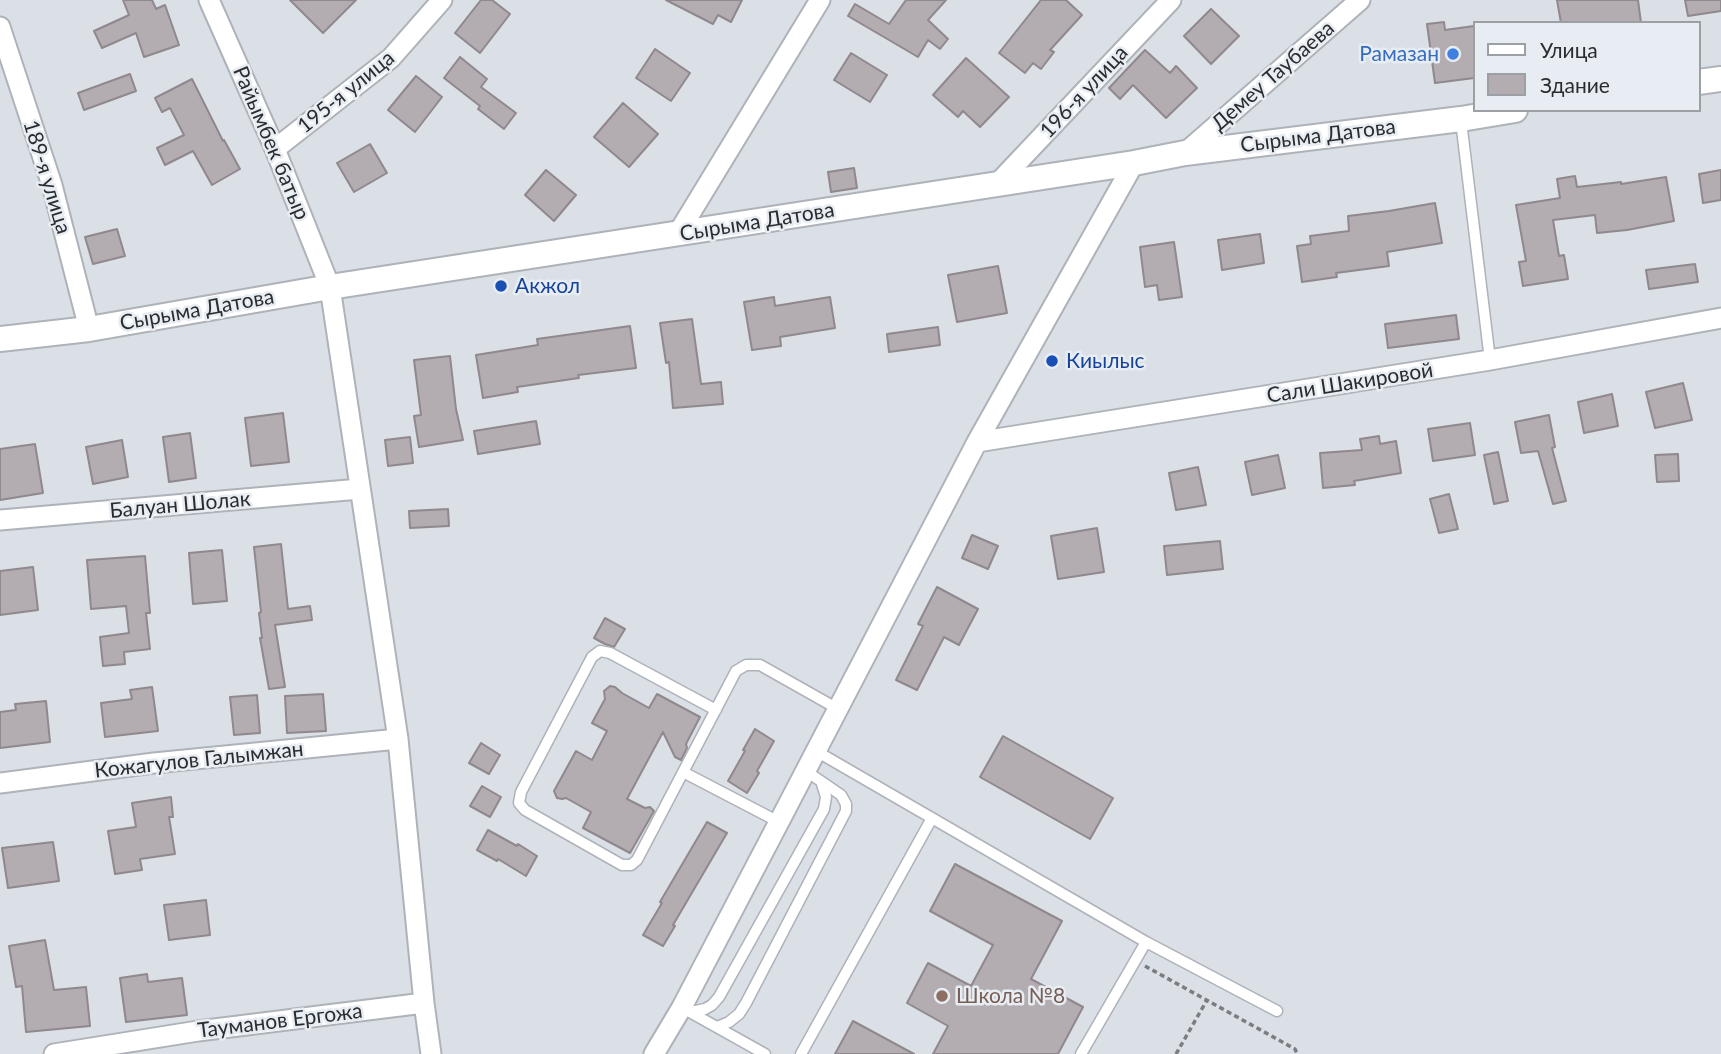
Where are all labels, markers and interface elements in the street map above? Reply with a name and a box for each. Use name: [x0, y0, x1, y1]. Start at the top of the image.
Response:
street label: Демеу Таубаева: [1206, 16, 1340, 136]
legend: [1472, 21, 1700, 112]
text: Улица: [1540, 37, 1598, 62]
street label: 196-я улица: [1035, 40, 1133, 144]
place label: Рамазан: [1359, 41, 1439, 67]
street label: 195-я улица: [292, 45, 400, 139]
marker: Рамазан: [1445, 46, 1461, 62]
street label: Райымбек батыр: [227, 62, 315, 224]
text: Здание: [1540, 72, 1610, 97]
street label: Сырыма Датова: [1239, 114, 1397, 158]
street label: 189-я улица: [18, 117, 76, 237]
street label: Сырыма Датова: [678, 197, 836, 247]
place label: Акжол: [515, 273, 580, 299]
marker: Акжол: [493, 278, 509, 294]
street label: Сырыма Датова: [118, 284, 276, 336]
place label: Киылыс: [1066, 348, 1145, 374]
marker: Киылыс: [1044, 353, 1060, 369]
street label: Сали Шакировой: [1265, 357, 1435, 409]
street label: Балуан Шолак: [108, 486, 252, 524]
street label: Кожагулов Галымжан: [93, 736, 305, 784]
place label: Школа №8: [956, 983, 1065, 1009]
marker: Школа №8: [934, 988, 950, 1004]
street label: Тауманов Ергожа: [196, 998, 364, 1044]

